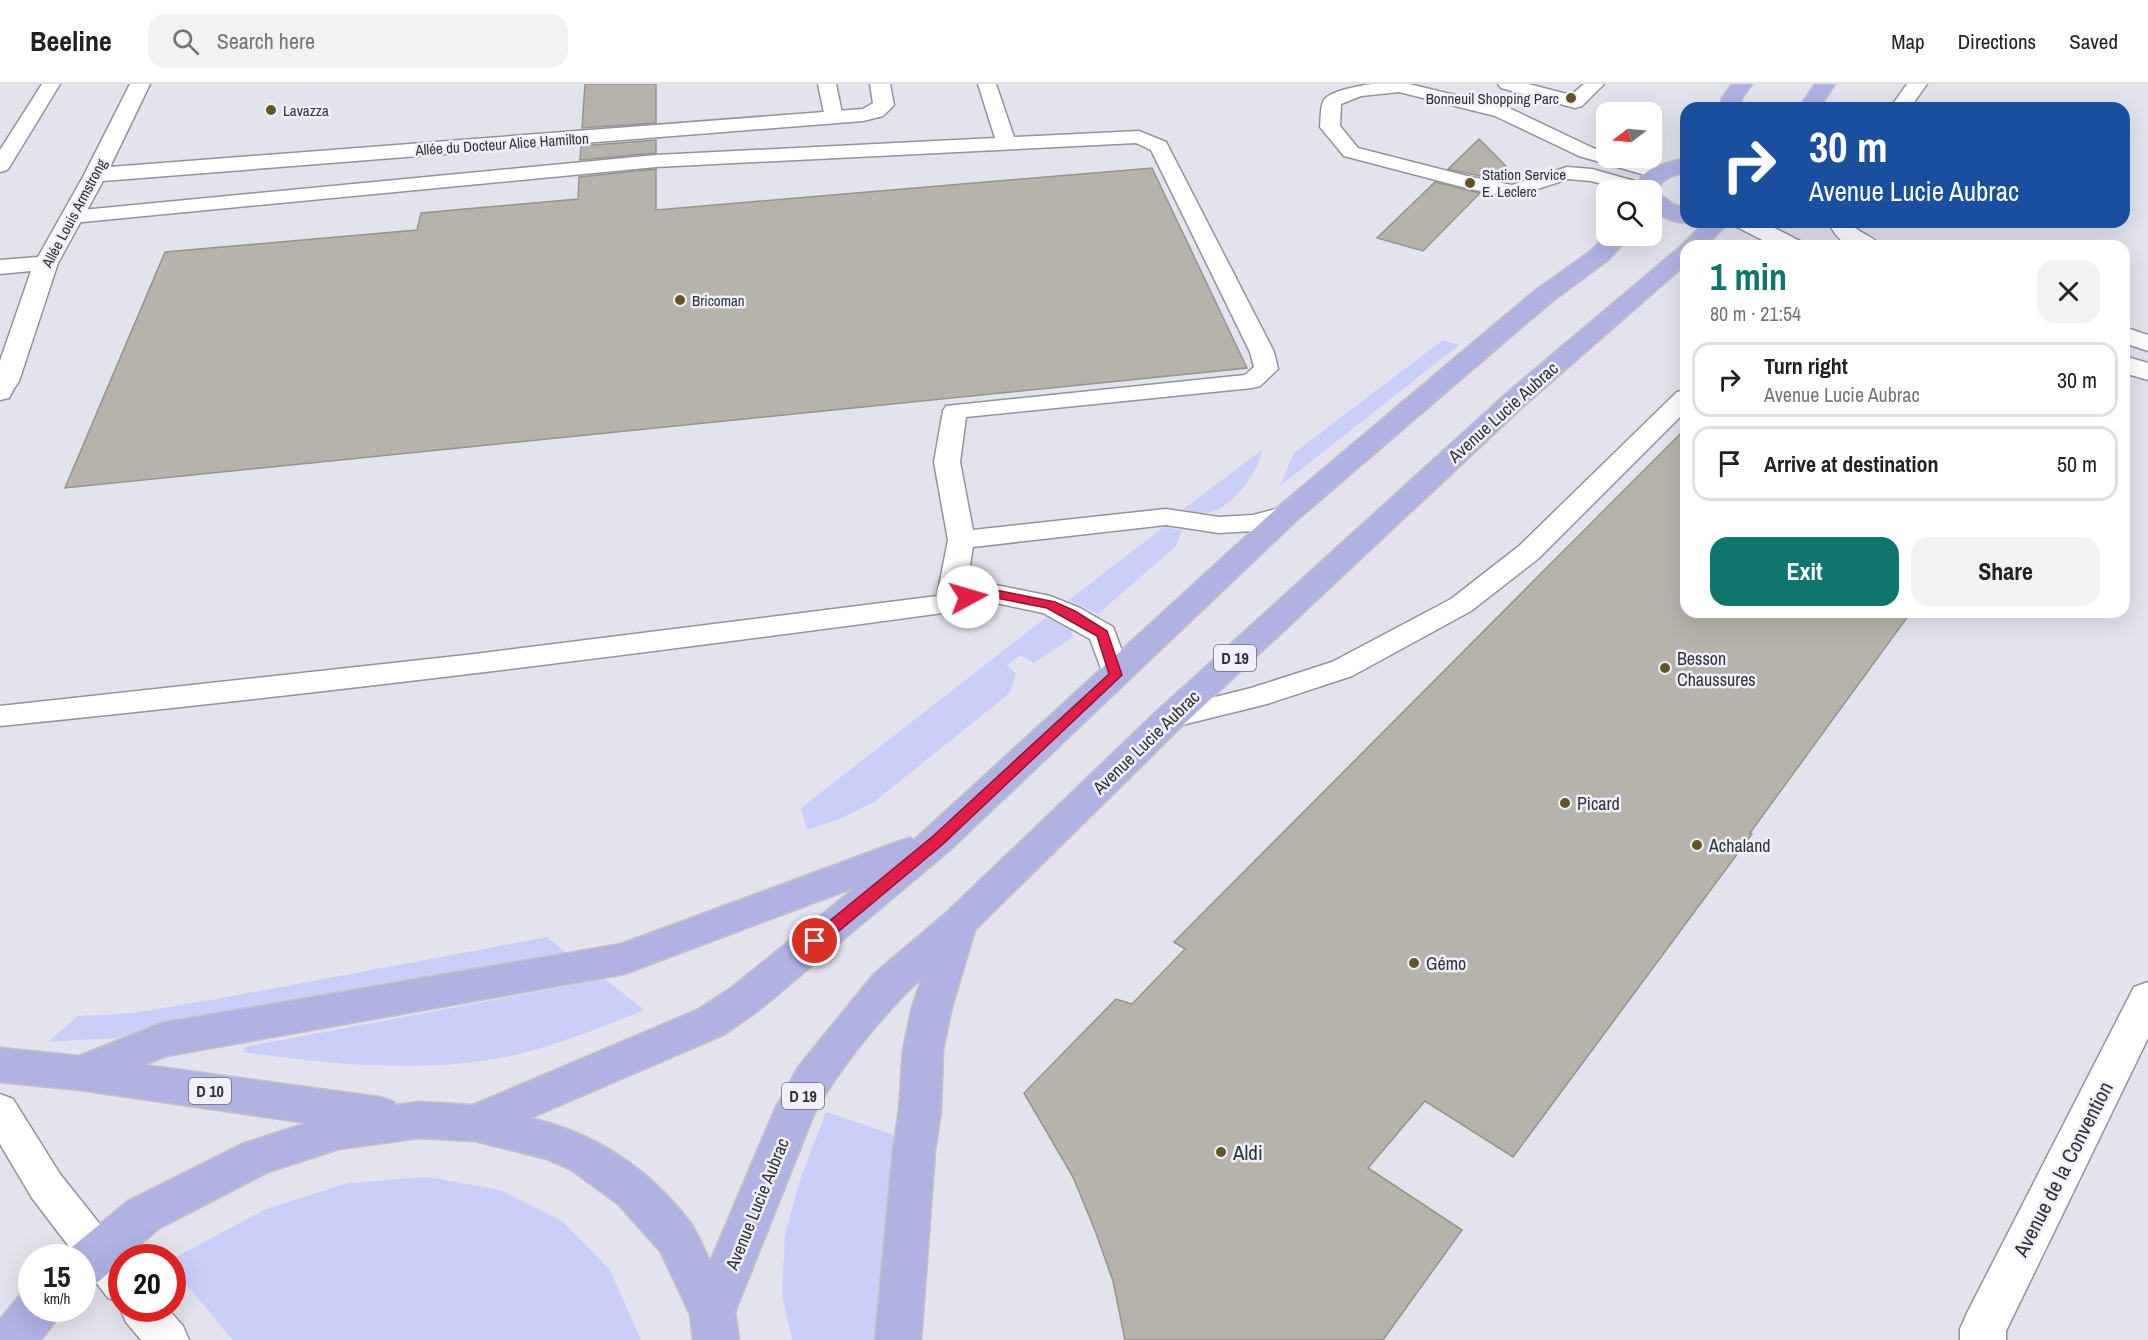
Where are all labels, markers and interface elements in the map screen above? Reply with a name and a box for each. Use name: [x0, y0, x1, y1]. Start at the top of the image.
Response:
search box: [148, 14, 568, 68]
text: Beeline: [30, 22, 112, 60]
icon: search: [169, 25, 202, 58]
text: Search here: [217, 26, 315, 56]
text: Map: [1891, 27, 1925, 56]
text: Directions: [1958, 27, 2036, 56]
text: Saved: [2069, 27, 2118, 56]
place label: Bonneuil Shopping Parc: [1426, 88, 1559, 109]
marker: Bonneuil Shopping Parc: [1564, 91, 1578, 105]
place label: Lavazza: [283, 100, 329, 121]
north arrow: [1596, 102, 1662, 168]
map controls: [1596, 102, 1662, 246]
marker: Lavazza: [264, 103, 278, 117]
text: 30 m: [1809, 119, 1888, 175]
icon: right: [1710, 126, 1788, 204]
street label: Allée du Docteur Alice Hamilton: [414, 127, 589, 161]
street label: Allée Louis Armstrong: [36, 155, 112, 272]
place label: Station Service E. Leclerc: [1482, 164, 1566, 202]
text: Avenue Lucie Aubrac: [1809, 173, 2019, 209]
marker: Station Service E. Leclerc: [1463, 176, 1477, 190]
button: search: [1596, 180, 1662, 246]
text: 1 min: [1710, 253, 1787, 301]
button: close: [2037, 260, 2100, 323]
place label: Bricoman: [692, 290, 745, 311]
marker: Bricoman: [673, 293, 687, 307]
text: 80 m · 21:54: [1710, 300, 1801, 327]
text: Turn right: [1764, 351, 1848, 381]
street label: Avenue Lucie Aubrac: [1442, 356, 1563, 469]
icon: right: [1713, 363, 1746, 396]
text: 30 m: [2057, 365, 2097, 395]
text: Avenue Lucie Aubrac: [1764, 381, 1920, 408]
icon: arrive: [1713, 447, 1746, 480]
text: Arrive at destination: [1764, 449, 1938, 479]
text: 50 m: [2057, 449, 2097, 479]
button: Exit: [1710, 537, 1899, 606]
button: Share: [1911, 537, 2100, 606]
position arrow: [936, 565, 1000, 629]
road number: D 19: [1214, 645, 1256, 671]
place label: Besson Chaussures: [1677, 646, 1756, 692]
marker: Besson Chaussures: [1658, 661, 1672, 675]
street label: Avenue Lucie Aubrac: [1086, 684, 1205, 800]
place label: Picard: [1577, 791, 1620, 816]
marker: Picard: [1558, 796, 1572, 810]
place label: Achaland: [1708, 833, 1771, 858]
marker: Achaland: [1690, 838, 1704, 852]
pin: [789, 915, 840, 966]
icon: arrive: [798, 924, 831, 957]
place label: Gémo: [1426, 951, 1466, 976]
marker: Gémo: [1407, 956, 1421, 970]
street label: Avenue de la Convention: [2006, 1076, 2120, 1263]
road number: D 10: [189, 1078, 231, 1104]
road number: D 19: [782, 1083, 824, 1109]
street label: Avenue Lucie Aubrac: [719, 1134, 795, 1275]
place label: Aldi: [1232, 1138, 1263, 1167]
marker: Aldi: [1214, 1145, 1228, 1159]
speed limit sign: 20: [108, 1244, 186, 1322]
text: 15: [43, 1256, 71, 1296]
text: km/h: [44, 1288, 70, 1309]

